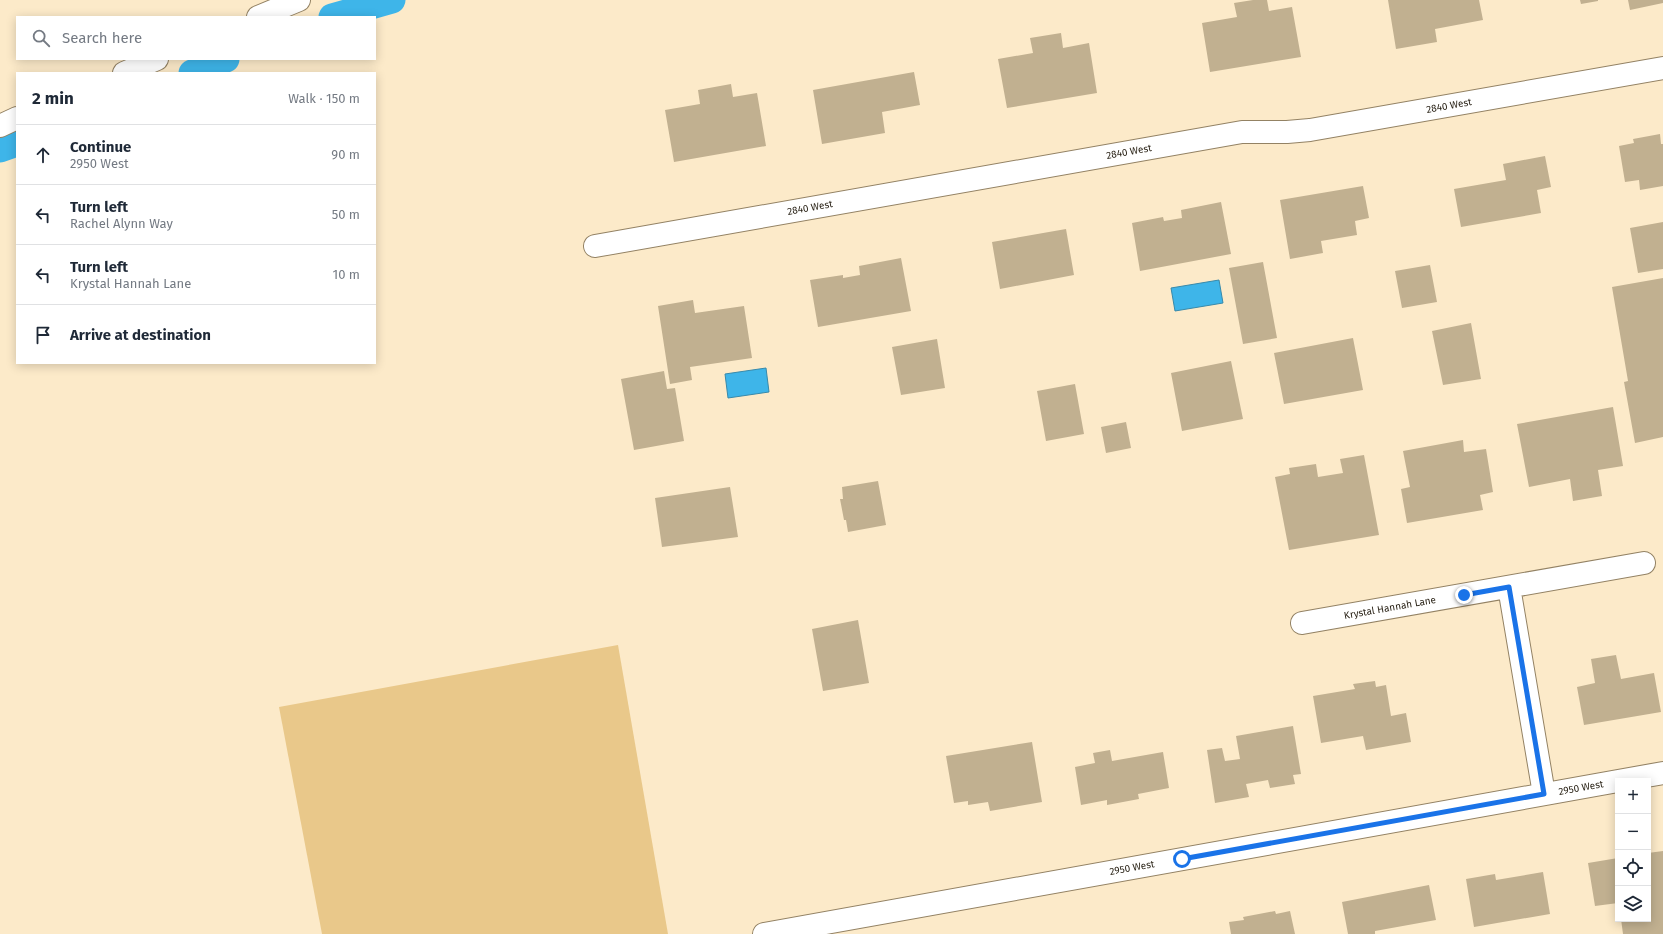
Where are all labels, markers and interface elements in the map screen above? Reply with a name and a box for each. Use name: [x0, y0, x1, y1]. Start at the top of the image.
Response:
search box: [16, 16, 376, 60]
icon: search: [30, 27, 52, 49]
text: Search here: [62, 29, 142, 47]
text: 2 min: [32, 88, 74, 109]
text: Walk · 150 m: [288, 91, 360, 106]
street label: 2840 West: [1425, 96, 1473, 116]
text: Continue: [70, 138, 131, 156]
street label: 2840 West: [1105, 142, 1153, 162]
icon: ahead: [32, 144, 54, 166]
text: 90 m: [331, 147, 360, 162]
text: 2950 West: [70, 156, 129, 171]
text: Turn left: [70, 198, 128, 216]
street label: 2840 West: [786, 198, 834, 218]
icon: left: [32, 204, 54, 226]
text: 50 m: [332, 207, 360, 222]
text: Rachel Alynn Way: [70, 216, 173, 231]
text: Turn left: [70, 258, 128, 276]
icon: left: [32, 264, 54, 286]
text: 10 m: [333, 267, 360, 282]
text: Krystal Hannah Lane: [70, 276, 191, 291]
icon: arrive: [32, 324, 54, 346]
text: Arrive at destination: [70, 326, 211, 344]
route end: [1455, 586, 1473, 604]
street label: Krystal Hannah Lane: [1343, 594, 1437, 622]
street label: 2950 West: [1558, 778, 1605, 798]
map controls: [1615, 778, 1651, 922]
button: +: [1615, 778, 1651, 814]
button: −: [1615, 814, 1651, 850]
route start: [1173, 850, 1191, 868]
button: locate: [1615, 850, 1651, 886]
street label: 2950 West: [1109, 858, 1156, 878]
button: layers: [1615, 886, 1651, 922]

